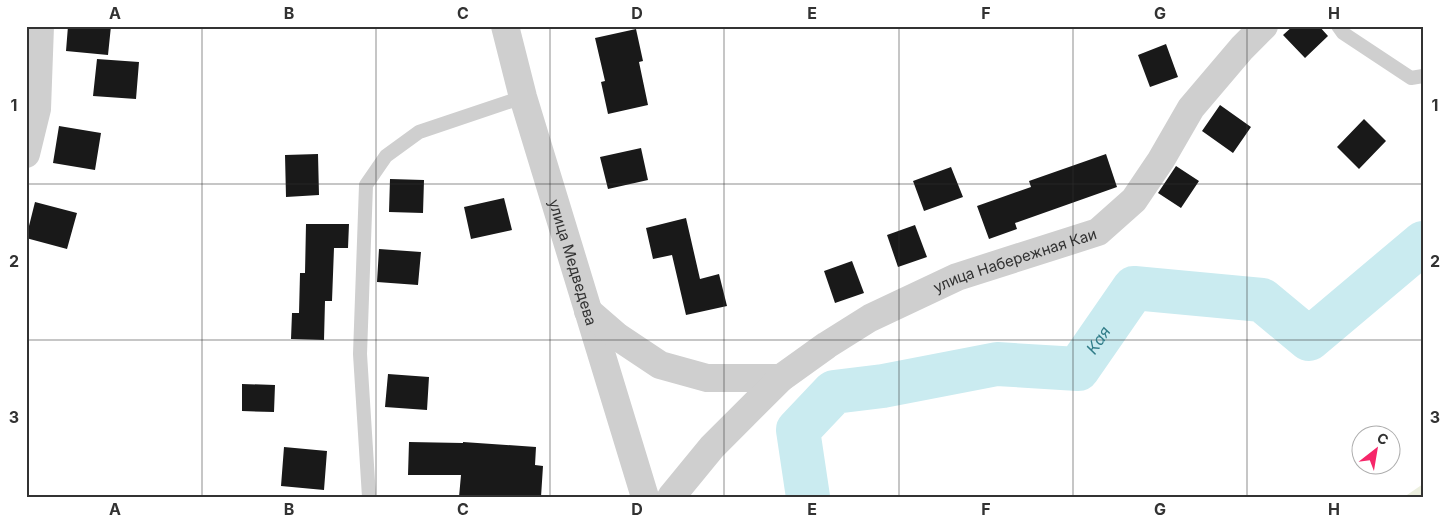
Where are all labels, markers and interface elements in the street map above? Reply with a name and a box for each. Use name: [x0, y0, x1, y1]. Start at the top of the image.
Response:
text: A: [109, 3, 121, 23]
text: B: [284, 3, 294, 23]
text: C: [457, 3, 469, 23]
text: D: [631, 3, 643, 23]
text: E: [807, 3, 817, 23]
text: F: [981, 3, 991, 23]
text: G: [1154, 3, 1166, 23]
text: H: [1328, 3, 1340, 23]
text: 1: [11, 95, 17, 115]
text: 1: [1432, 95, 1438, 115]
street label: улица Медведева: [545, 197, 602, 328]
street label: улица Набережная Каи: [930, 224, 1099, 296]
text: 2: [9, 251, 19, 271]
text: 2: [1430, 251, 1440, 271]
water label: Кая: [1081, 322, 1115, 358]
text: 3: [9, 407, 19, 427]
text: 3: [1430, 407, 1440, 427]
north arrow: [1352, 426, 1402, 476]
text: С: [1374, 428, 1392, 448]
text: A: [109, 499, 121, 519]
text: B: [284, 499, 294, 519]
text: C: [457, 499, 469, 519]
text: D: [631, 499, 643, 519]
text: E: [807, 499, 817, 519]
text: F: [981, 499, 991, 519]
text: G: [1154, 499, 1166, 519]
text: H: [1328, 499, 1340, 519]

